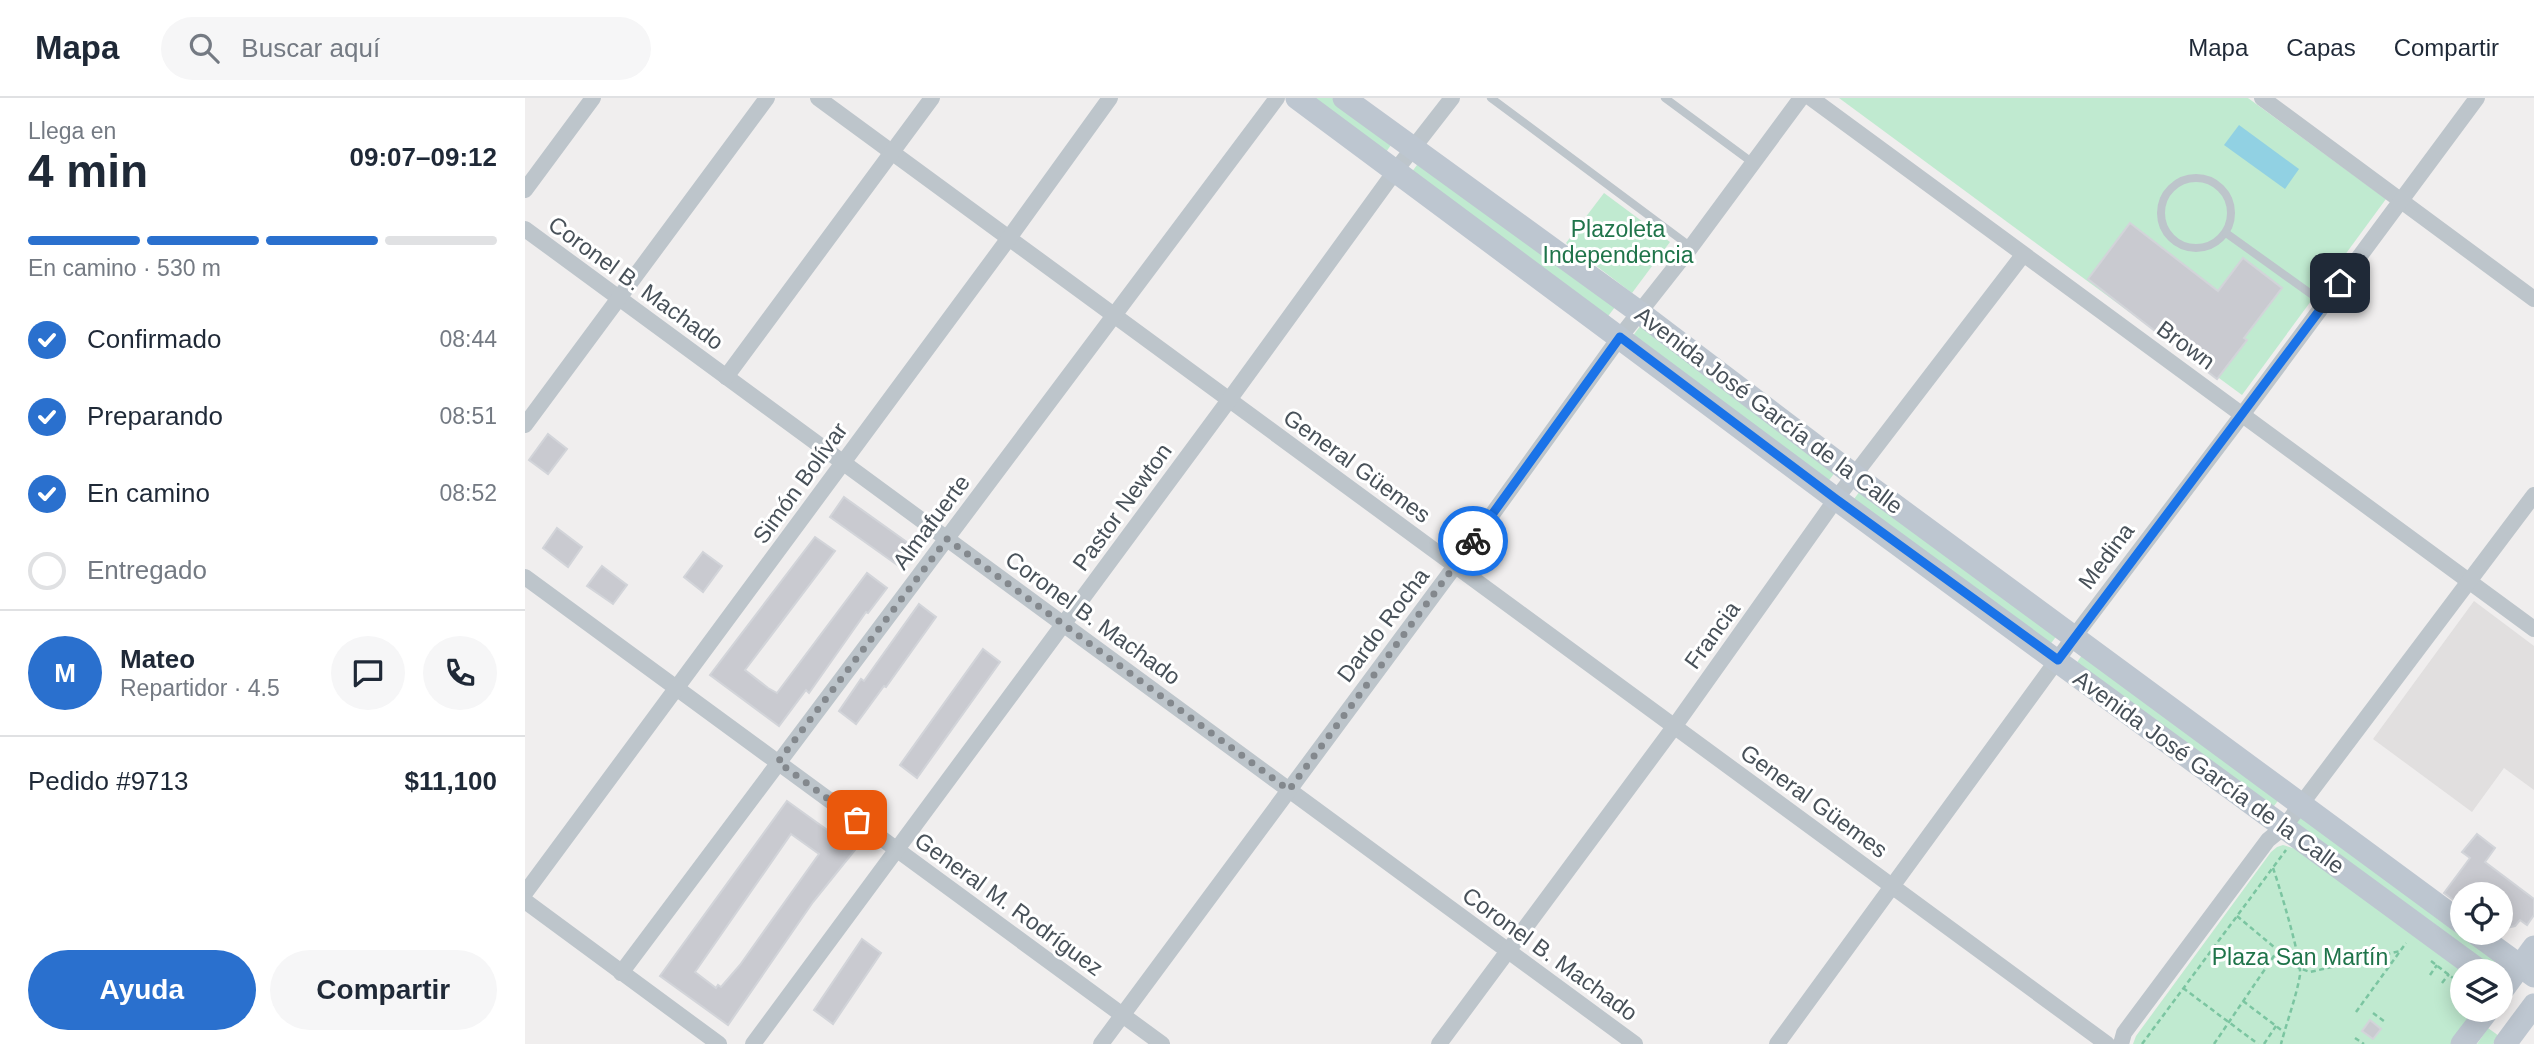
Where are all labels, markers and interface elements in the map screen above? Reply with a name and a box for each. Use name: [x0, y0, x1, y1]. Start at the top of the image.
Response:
search box: [161, 17, 651, 80]
text: Mapa: [35, 29, 119, 66]
icon: search: [185, 29, 223, 67]
text: Buscar aquí: [241, 33, 380, 63]
text: Mapa: [2188, 34, 2248, 61]
text: Capas: [2286, 34, 2356, 61]
text: Compartir: [2394, 34, 2499, 61]
text: Llega en: [28, 118, 116, 144]
text: 09:07–09:12: [350, 142, 497, 172]
text: 4 min: [28, 145, 148, 197]
street label: Coronel B. Machado: [544, 211, 728, 355]
park label: Plazoleta Independencia: [1543, 216, 1694, 268]
pin: [2310, 253, 2370, 313]
text: En camino · 530 m: [28, 255, 221, 281]
icon: home: [2321, 264, 2359, 302]
street label: Avenida José García de la Calle: [1630, 301, 1908, 519]
street label: Brown: [2152, 315, 2220, 375]
icon: check: [28, 321, 66, 359]
text: Confirmado: [87, 324, 221, 354]
text: 08:44: [439, 326, 497, 352]
icon: check: [28, 398, 66, 436]
text: Preparando: [87, 401, 223, 431]
text: 08:51: [439, 403, 497, 429]
street label: General Güemes: [1279, 404, 1435, 528]
street label: Simón Bolívar: [747, 417, 853, 549]
street label: Pastor Newton: [1067, 438, 1177, 576]
street label: Almafuerte: [887, 470, 975, 574]
icon: check: [28, 475, 66, 513]
text: En camino: [87, 478, 210, 508]
text: 08:52: [439, 480, 497, 506]
courier: [1438, 506, 1508, 576]
street label: Medina: [2073, 518, 2139, 594]
icon: bike: [1454, 522, 1492, 560]
street label: Coronel B. Machado: [1001, 546, 1185, 690]
text: Entregado: [87, 555, 207, 585]
street label: Dardo Rocha: [1332, 563, 1434, 687]
street label: Francia: [1679, 596, 1745, 674]
button: chat: [331, 636, 405, 710]
button: phone: [423, 636, 497, 710]
text: Mateo: [120, 644, 195, 674]
text: M: [54, 658, 76, 688]
street label: Avenida José García de la Calle: [2069, 665, 2349, 879]
text: Repartidor · 4.5: [120, 675, 280, 701]
street label: General Güemes: [1736, 739, 1892, 863]
text: Pedido #9713: [28, 766, 188, 796]
text: $11,100: [404, 766, 497, 796]
pin: [827, 790, 887, 850]
icon: bag: [838, 801, 876, 839]
street label: General M. Rodríguez: [910, 827, 1108, 981]
street label: Coronel B. Machado: [1458, 882, 1642, 1026]
map controls: [2450, 882, 2513, 1022]
button: locate: [2450, 882, 2513, 945]
park label: Plaza San Martín: [2212, 944, 2388, 970]
button: Ayuda: [28, 950, 256, 1030]
button: Compartir: [270, 950, 497, 1030]
button: layers: [2450, 959, 2513, 1022]

